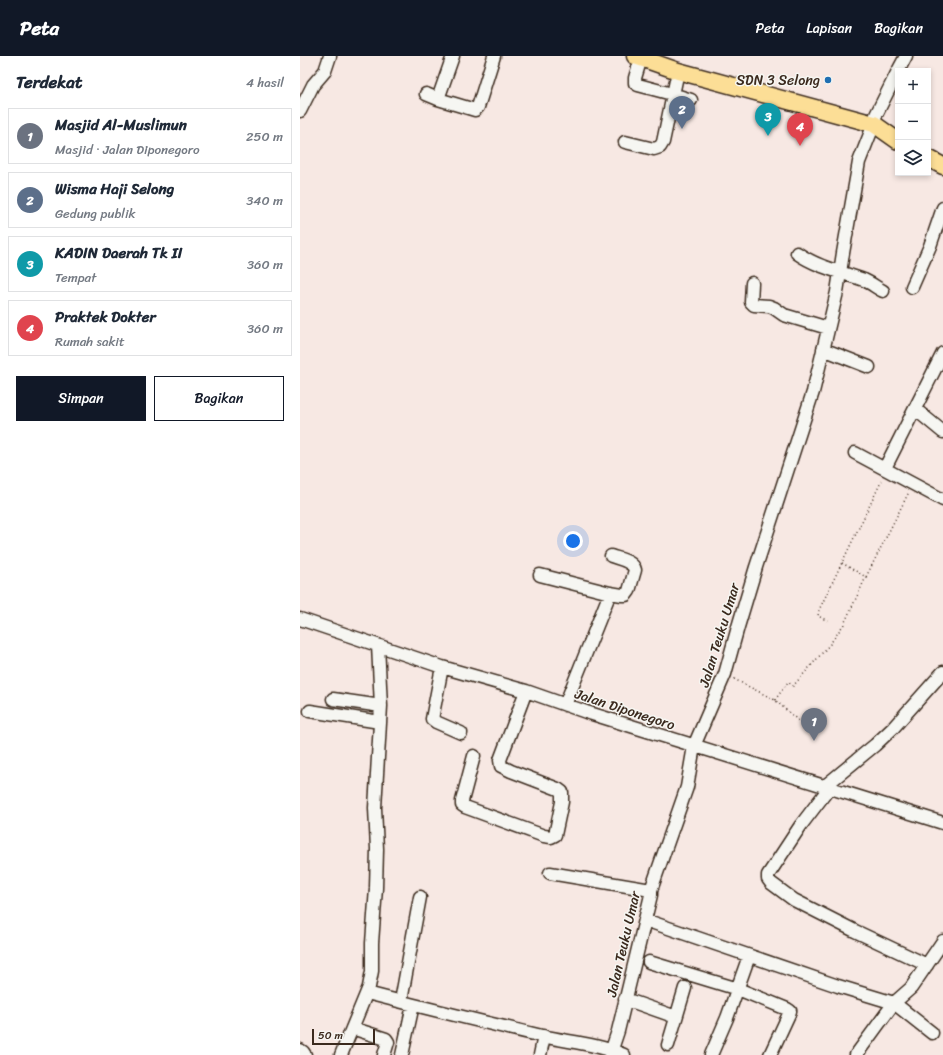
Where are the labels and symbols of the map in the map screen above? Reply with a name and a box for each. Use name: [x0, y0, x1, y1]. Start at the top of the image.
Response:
place label: SDN 3 Selong: [736, 68, 820, 93]
marker: SDN 3 Selong: [823, 75, 833, 85]
pin: 2: [669, 96, 695, 129]
pin: 3: [755, 103, 781, 136]
pin: 4: [787, 113, 813, 146]
your location: [563, 531, 583, 551]
street label: Jalan Teuku Umar: [692, 579, 748, 691]
street label: Jalan Diponegoro: [571, 681, 678, 737]
pin: 1: [801, 708, 827, 741]
street label: Jalan Teuku Umar: [599, 888, 648, 1000]
scale bar: [312, 1027, 375, 1046]

